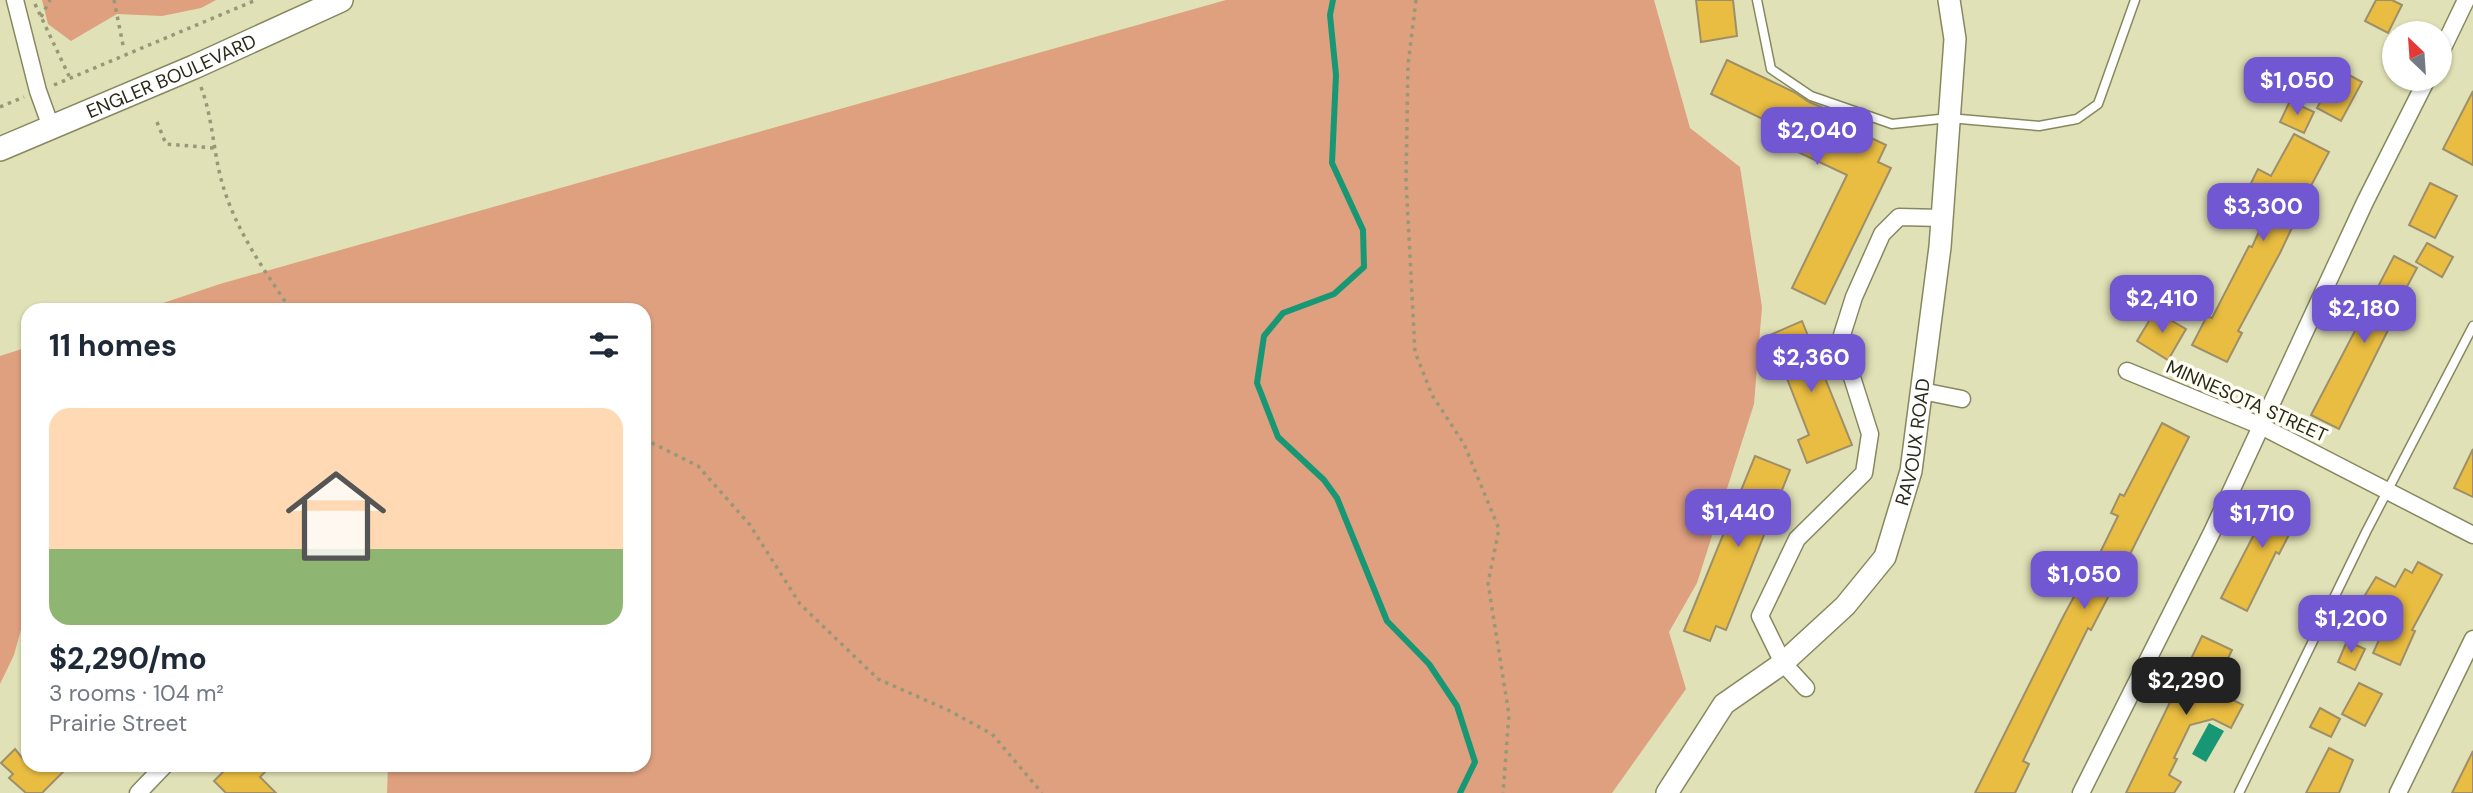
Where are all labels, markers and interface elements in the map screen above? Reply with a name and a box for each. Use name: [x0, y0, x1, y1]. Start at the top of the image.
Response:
north arrow: [2382, 21, 2452, 91]
map controls: [2382, 21, 2452, 91]
street label: ENGLER BOULEVARD: [82, 28, 260, 124]
pin: $1,050: [2240, 58, 2354, 117]
text: $1,050: [2260, 65, 2334, 95]
pin: $2,040: [1760, 108, 1874, 167]
text: $2,040: [1777, 115, 1857, 145]
pin: $3,300: [2206, 184, 2320, 243]
text: $3,300: [2223, 191, 2303, 221]
pin: $2,410: [2105, 276, 2219, 335]
text: $2,410: [2126, 283, 2198, 313]
pin: $2,180: [2307, 286, 2421, 345]
text: $2,180: [2328, 293, 2400, 323]
text: 11 homes: [49, 326, 177, 365]
icon: filters: [585, 326, 623, 364]
pin: $2,360: [1754, 334, 1868, 394]
text: $2,360: [1772, 342, 1850, 372]
street label: MINNESOTA STREET: [2162, 354, 2332, 448]
street label: RAVOUX ROAD: [1889, 377, 1935, 508]
icon: home: [273, 453, 399, 579]
pin: $1,440: [1681, 490, 1795, 549]
pin: $1,710: [2205, 490, 2319, 550]
text: $1,440: [1701, 497, 1775, 527]
text: $1,710: [2229, 498, 2295, 528]
pin: $1,050: [2027, 552, 2141, 611]
text: $1,050: [2047, 559, 2121, 589]
pin: $1,200: [2294, 596, 2408, 655]
text: $1,200: [2314, 603, 2388, 633]
text: $2,290/mo: [49, 639, 207, 678]
pin: $2,290: [2129, 658, 2243, 717]
text: $2,290: [2148, 665, 2224, 695]
text: 3 rooms · 104 m²: [49, 678, 224, 708]
text: Prairie Street: [49, 708, 187, 738]

